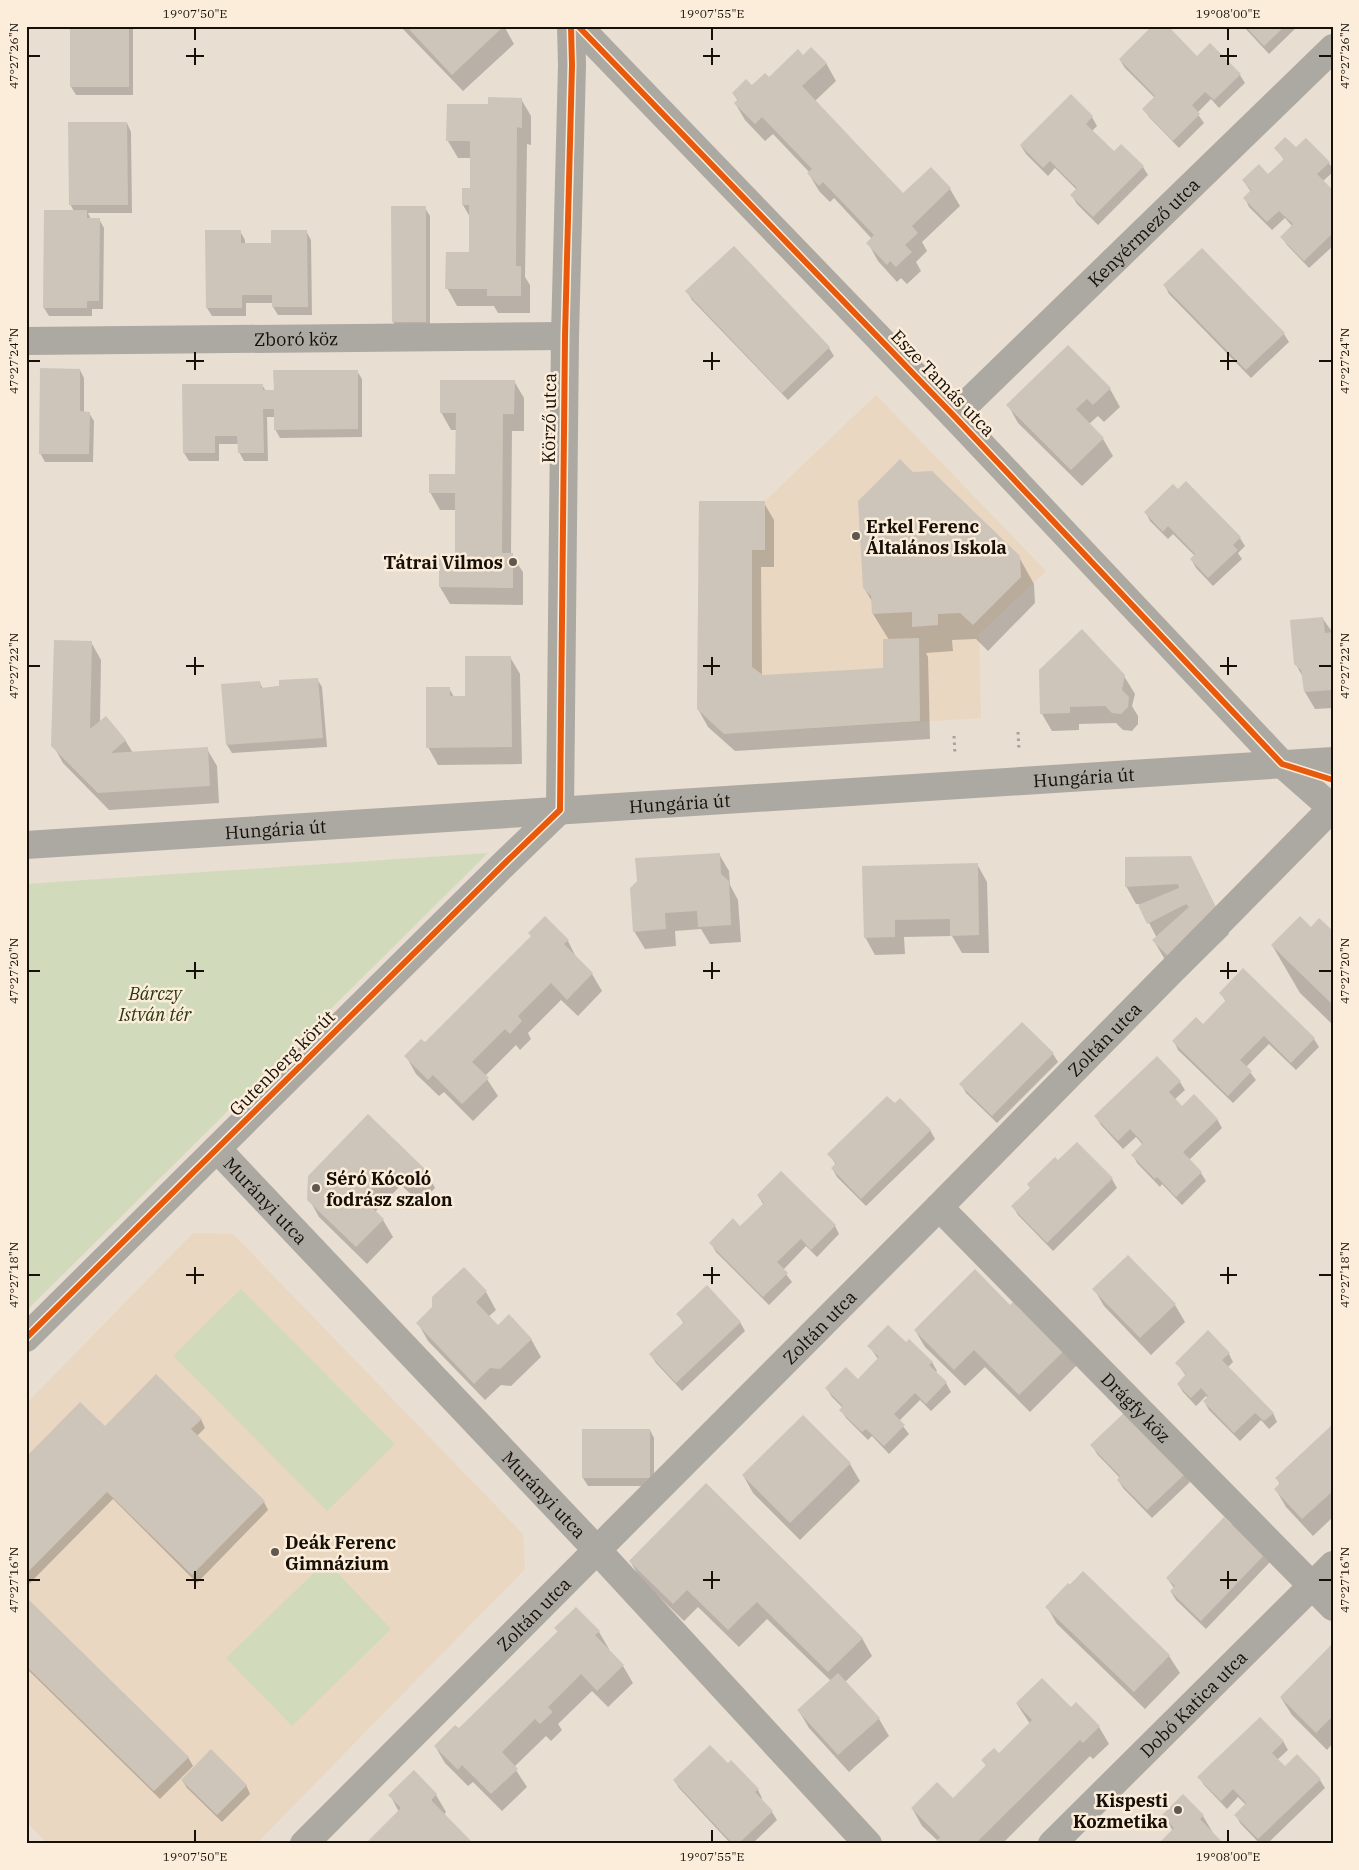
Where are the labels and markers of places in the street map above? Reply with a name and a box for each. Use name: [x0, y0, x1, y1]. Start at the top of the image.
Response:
place label: Erkel Ferenc Általános Iskola: [866, 515, 1007, 559]
marker: Erkel Ferenc Általános Iskola: [850, 530, 862, 542]
place label: Tátrai Vilmos: [383, 551, 503, 574]
marker: Tátrai Vilmos: [507, 556, 519, 568]
place label: Séró Kócoló fodrász szalon: [326, 1167, 453, 1211]
marker: Séró Kócoló fodrász szalon: [310, 1182, 322, 1194]
place label: Deák Ferenc Gimnázium: [285, 1531, 396, 1575]
marker: Deák Ferenc Gimnázium: [269, 1546, 281, 1558]
place label: Kispesti Kozmetika: [1073, 1789, 1168, 1833]
marker: Kispesti Kozmetika: [1172, 1804, 1184, 1816]

